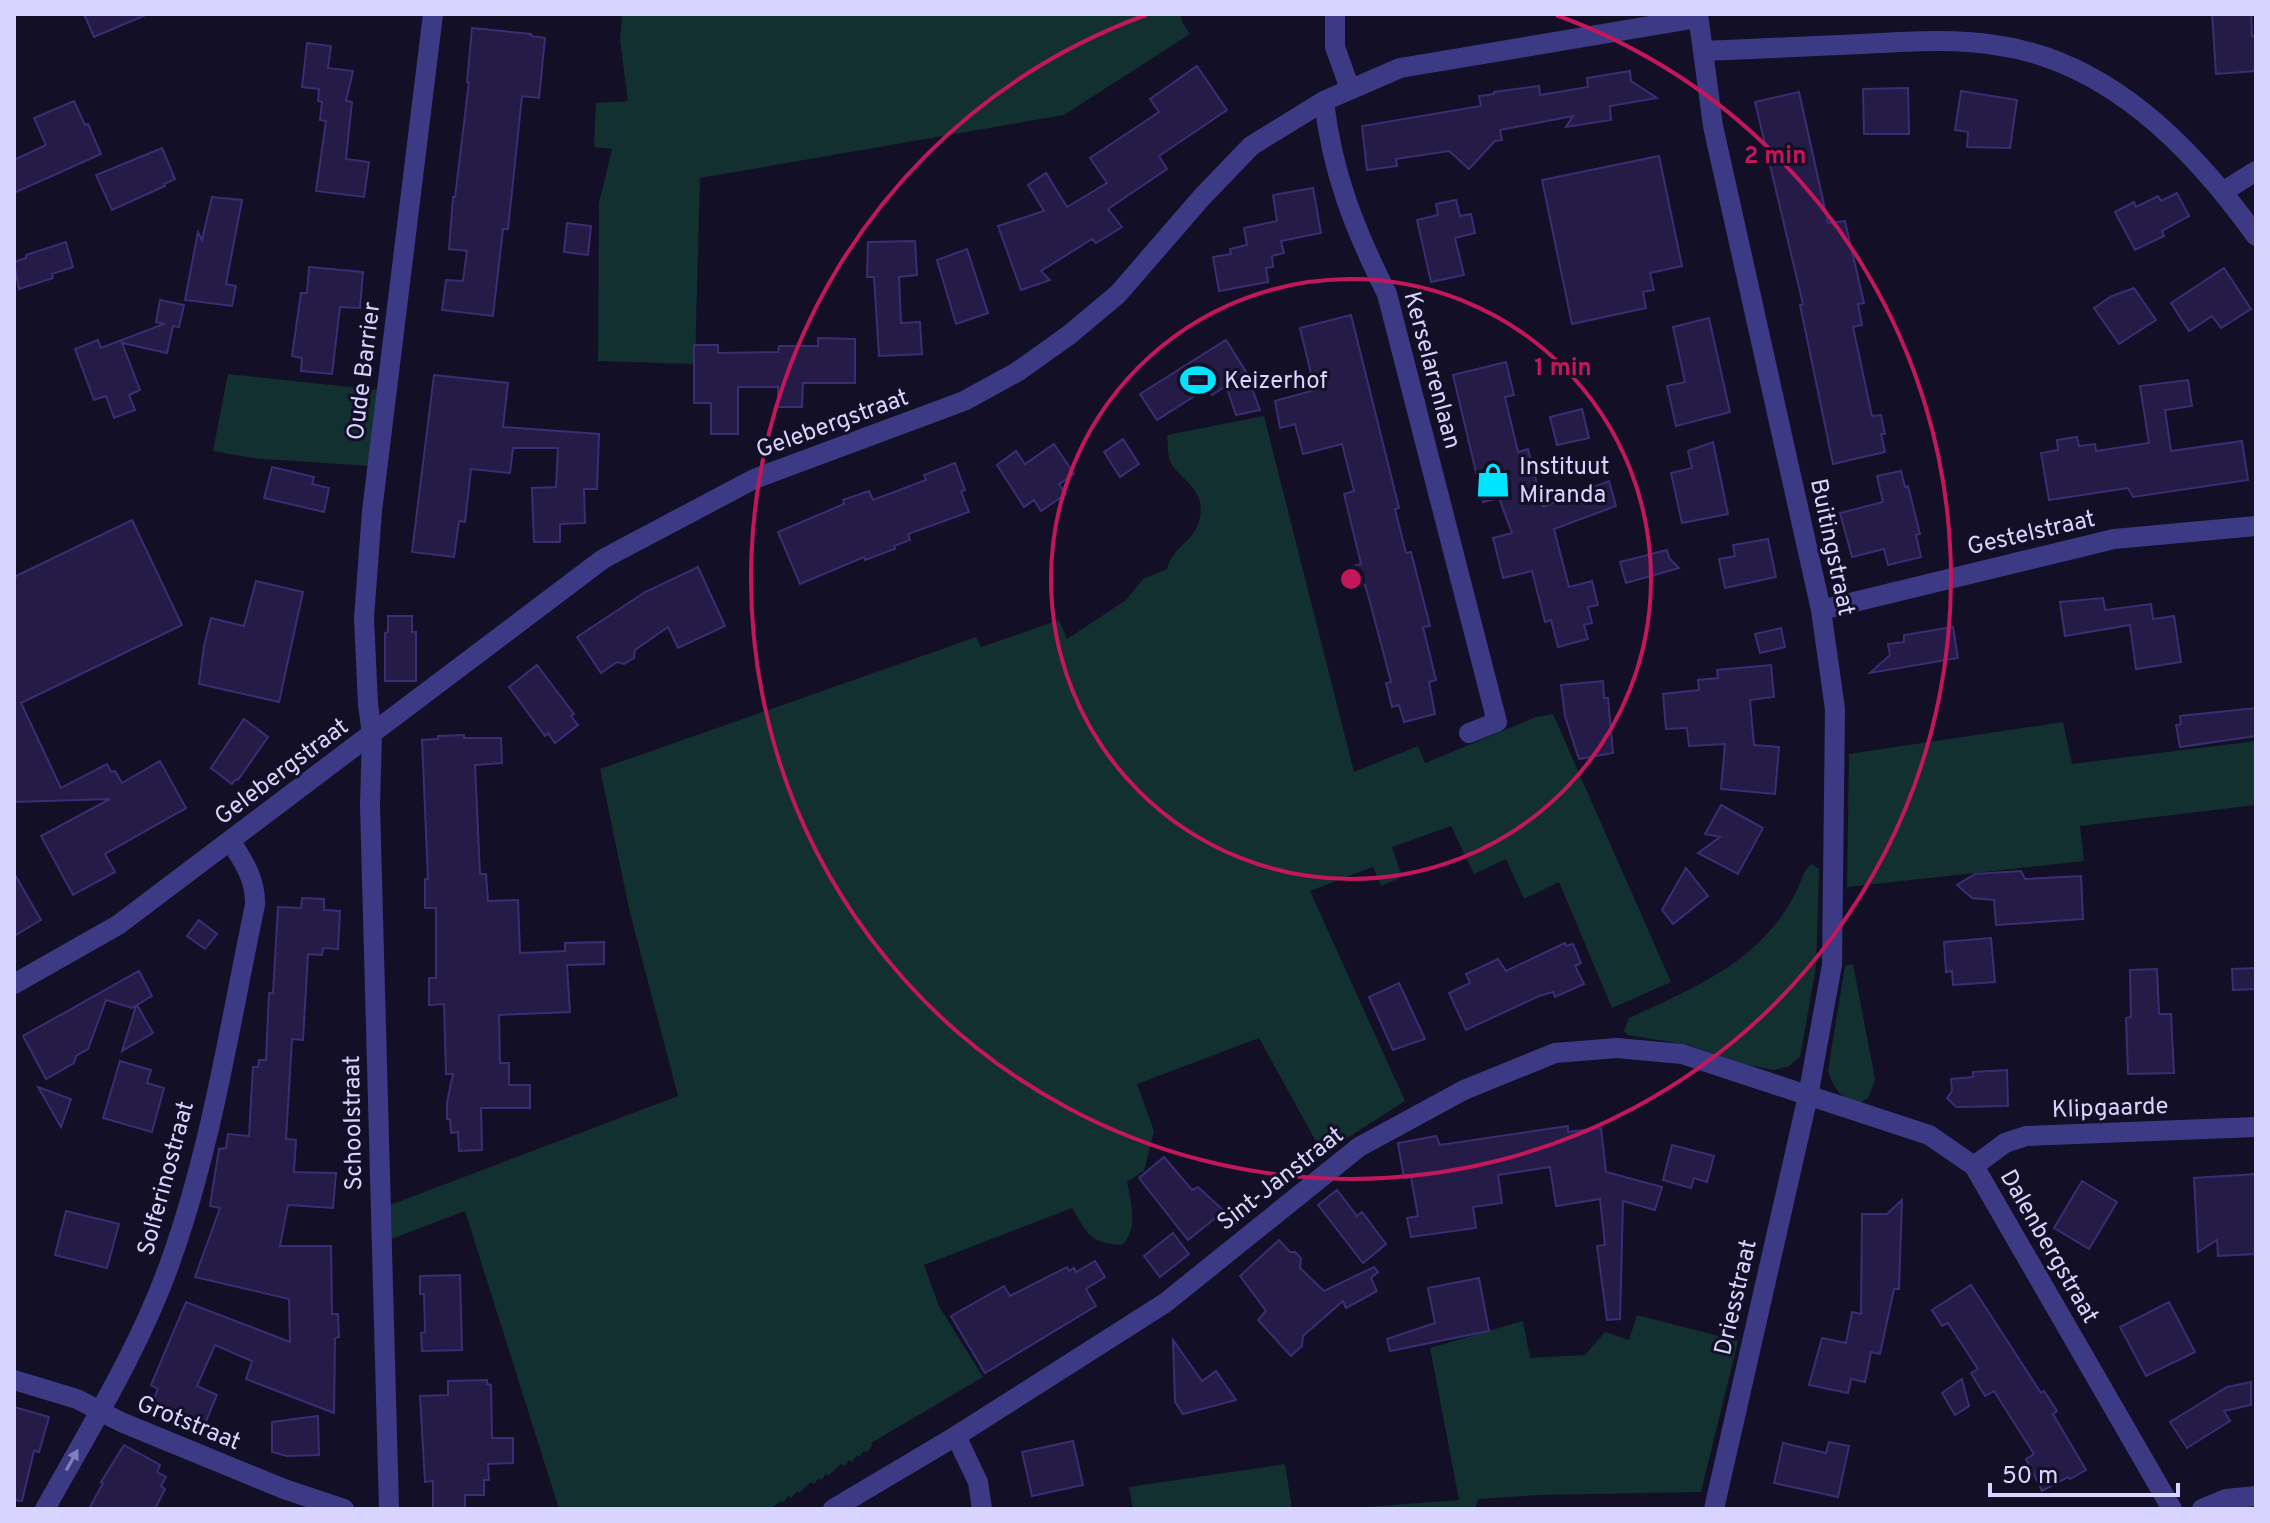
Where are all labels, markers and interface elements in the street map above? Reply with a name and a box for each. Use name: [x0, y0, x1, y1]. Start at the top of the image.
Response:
text: 2 min: [1744, 142, 1806, 172]
street label: Kerselarenlaan: [1396, 289, 1466, 452]
street label: Oude Barrier: [342, 300, 388, 442]
text: 1 min: [1534, 354, 1592, 384]
sports icon: Keizerhof: [1179, 361, 1217, 399]
place label: Keizerhof: [1224, 367, 1328, 397]
street label: Gelebergstraat: [752, 383, 913, 466]
place label: Instituut Miranda: [1519, 453, 1610, 511]
shop icon: Instituut Miranda: [1474, 461, 1512, 499]
street label: Buitingstraat: [1802, 476, 1860, 619]
street label: Gestelstraat: [1965, 505, 2098, 563]
centre of rings: [1337, 565, 1365, 593]
street label: Gelebergstraat: [209, 712, 355, 833]
street label: Schoolstraat: [338, 1055, 370, 1191]
street label: Klipgaarde: [2051, 1092, 2169, 1126]
street label: Solferinostraat: [132, 1098, 202, 1259]
street label: Sint-Janstraat: [1212, 1121, 1351, 1238]
street label: Dalenbergstraat: [1992, 1165, 2104, 1329]
street label: Driesstraat: [1709, 1237, 1765, 1358]
street label: Grotstraat: [132, 1389, 245, 1458]
scale bar: [1990, 1447, 2178, 1497]
one-way arrow: [65, 1449, 79, 1471]
text: 50 m: [2002, 1462, 2058, 1492]

